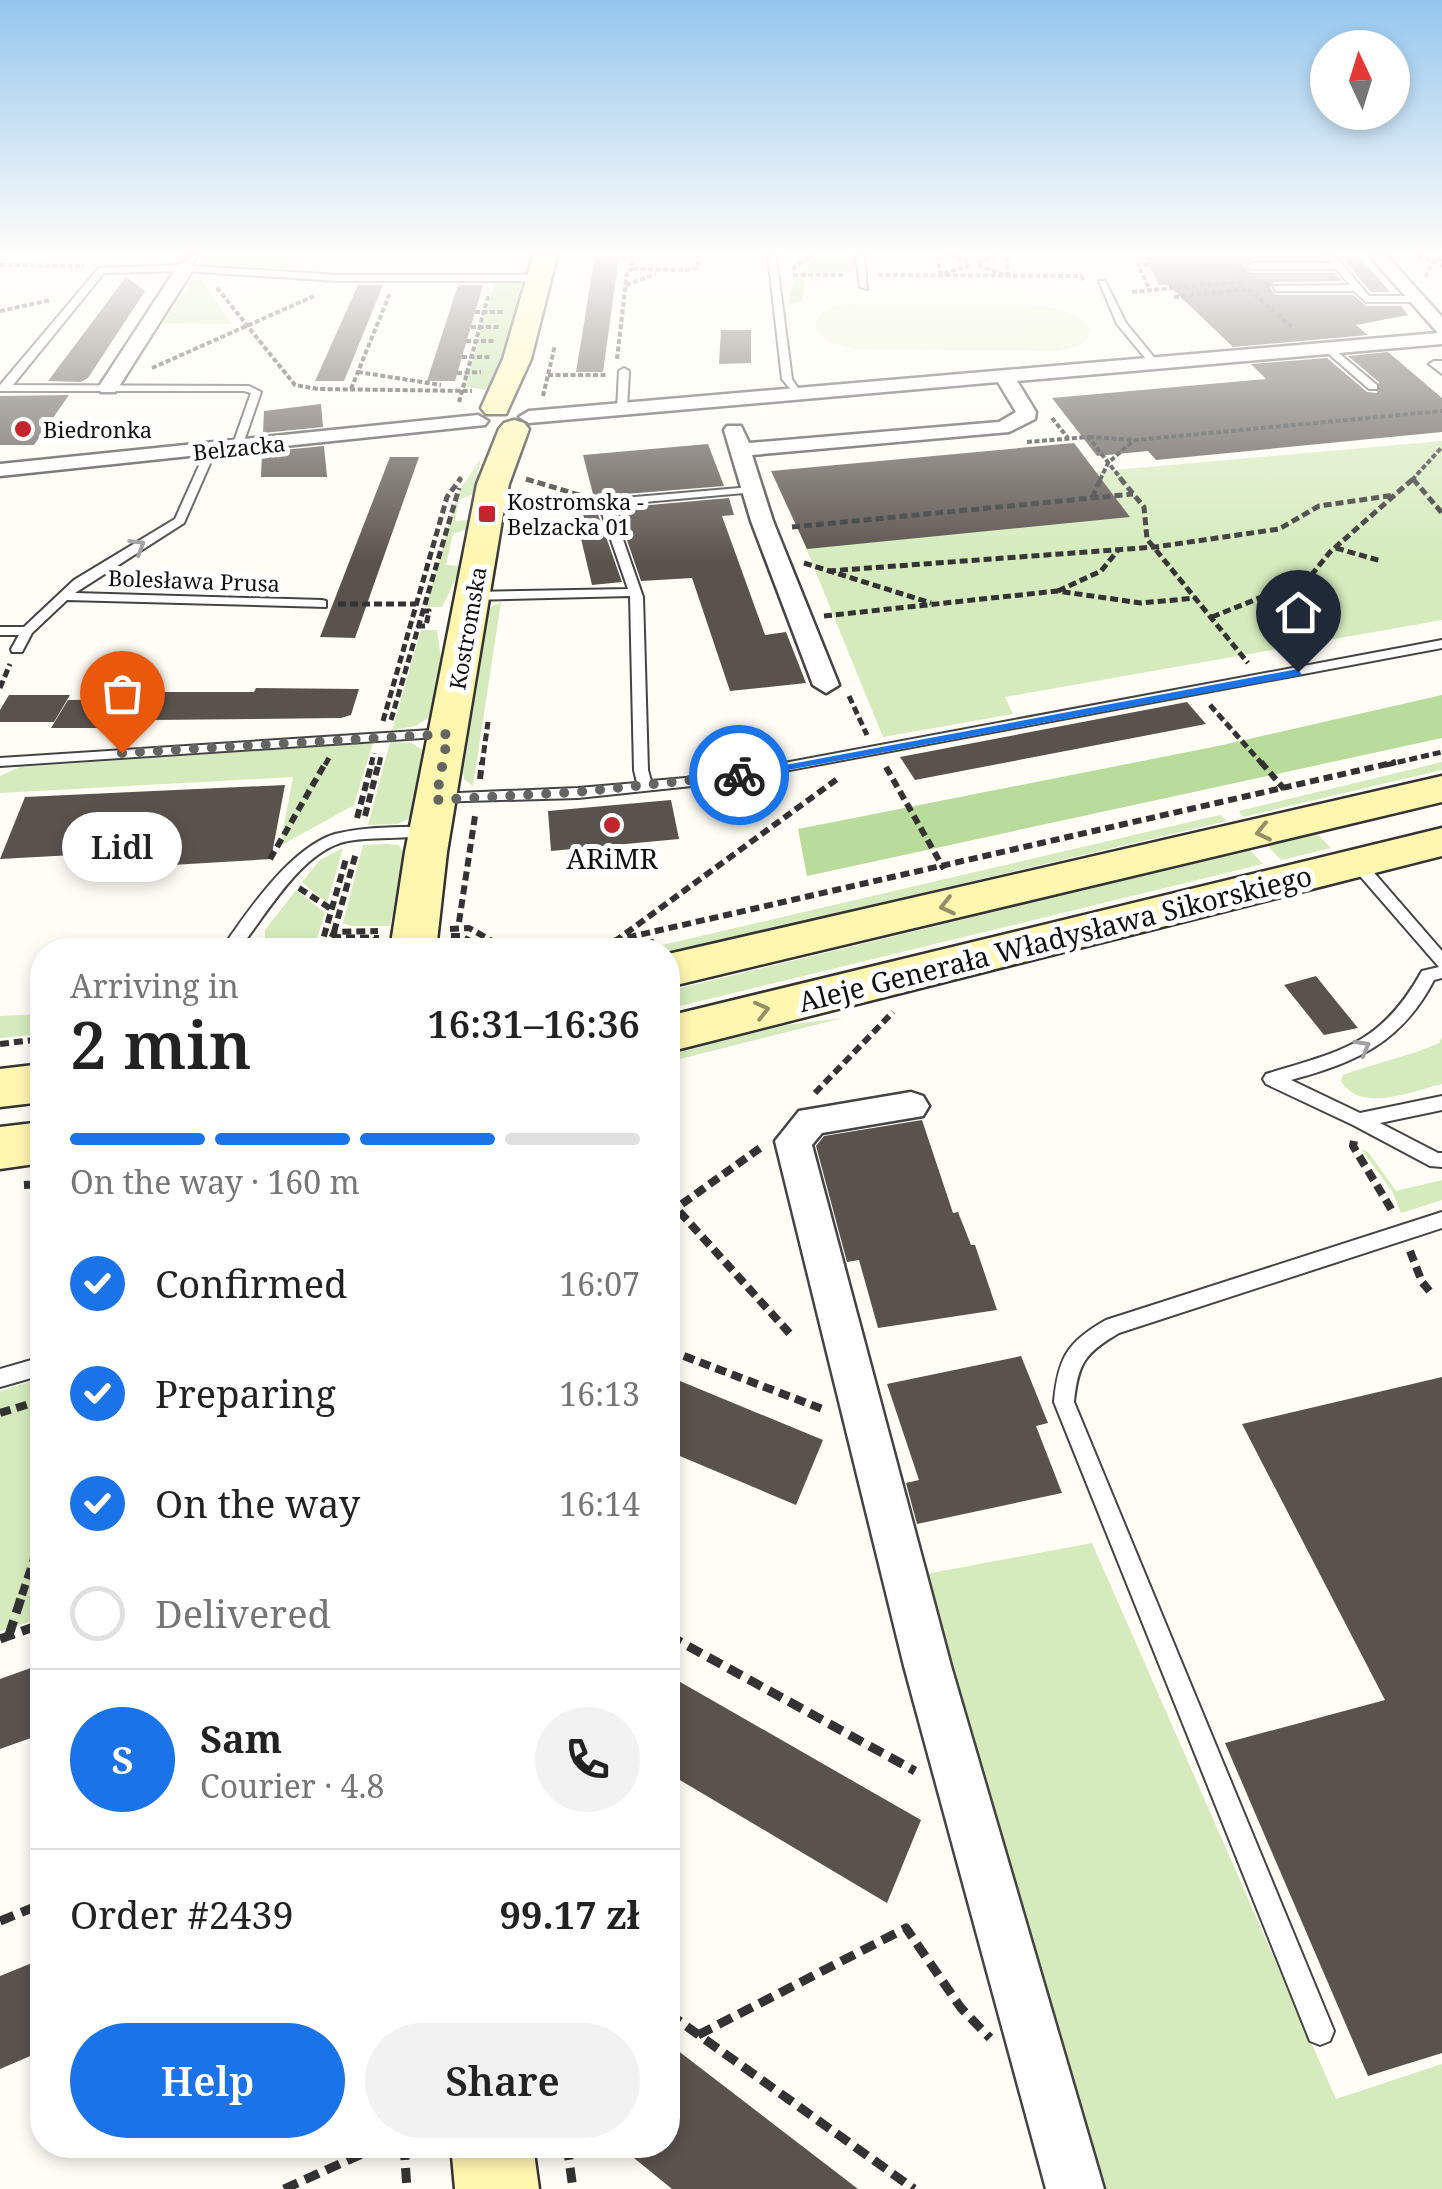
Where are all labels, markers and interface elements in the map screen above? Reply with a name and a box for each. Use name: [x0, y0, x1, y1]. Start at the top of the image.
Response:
north arrow: [1310, 30, 1410, 130]
map controls: [1310, 30, 1410, 130]
place label: Biedronka: [43, 414, 152, 444]
marker: Biedronka: [12, 418, 34, 440]
street label: Belzacka: [191, 427, 287, 467]
place label: Kostromska - Belzacka 01: [507, 486, 644, 541]
marker: Kostromska - Belzacka 01: [476, 503, 498, 525]
one-way arrow: [127, 539, 145, 559]
street label: Bolesława Prusa: [107, 562, 281, 598]
street label: Kostromska: [441, 564, 493, 692]
pin: [1256, 570, 1341, 673]
icon: home: [1271, 585, 1326, 640]
pin: [80, 651, 165, 754]
icon: bag: [95, 666, 150, 721]
courier: [689, 725, 789, 825]
icon: bike: [712, 748, 767, 803]
callout: Lidl: [62, 813, 182, 883]
marker: ARiMR: [601, 814, 623, 836]
one-way arrow: [1255, 820, 1272, 841]
text: Lidl: [91, 825, 153, 868]
place label: ARiMR: [566, 839, 658, 877]
street label: Aleje Generała Władysława Sikorskiego: [794, 856, 1316, 1020]
one-way arrow: [939, 894, 956, 915]
text: Arriving in: [70, 964, 239, 1007]
text: 16:31–16:36: [427, 997, 640, 1049]
text: 2 min: [70, 1000, 252, 1088]
one-way arrow: [753, 1001, 770, 1022]
one-way arrow: [1352, 1040, 1371, 1059]
text: On the way · 160 m: [70, 1160, 360, 1203]
icon: check: [70, 1256, 125, 1311]
text: Confirmed: [155, 1257, 347, 1309]
text: 16:07: [559, 1262, 640, 1305]
icon: check: [70, 1366, 125, 1421]
text: Preparing: [155, 1367, 336, 1419]
text: 16:13: [559, 1372, 640, 1415]
icon: check: [70, 1476, 125, 1531]
text: On the way: [155, 1477, 360, 1529]
text: 16:14: [559, 1482, 640, 1525]
text: Delivered: [155, 1587, 331, 1639]
button: phone: [535, 1707, 640, 1812]
text: Sam: [200, 1712, 282, 1764]
text: S: [111, 1733, 134, 1785]
text: Courier · 4.8: [200, 1764, 384, 1807]
text: Order #2439: [70, 1888, 294, 1940]
text: 99.17 zł: [500, 1888, 640, 1940]
button: Help: [70, 2023, 345, 2138]
button: Share: [365, 2023, 640, 2138]

